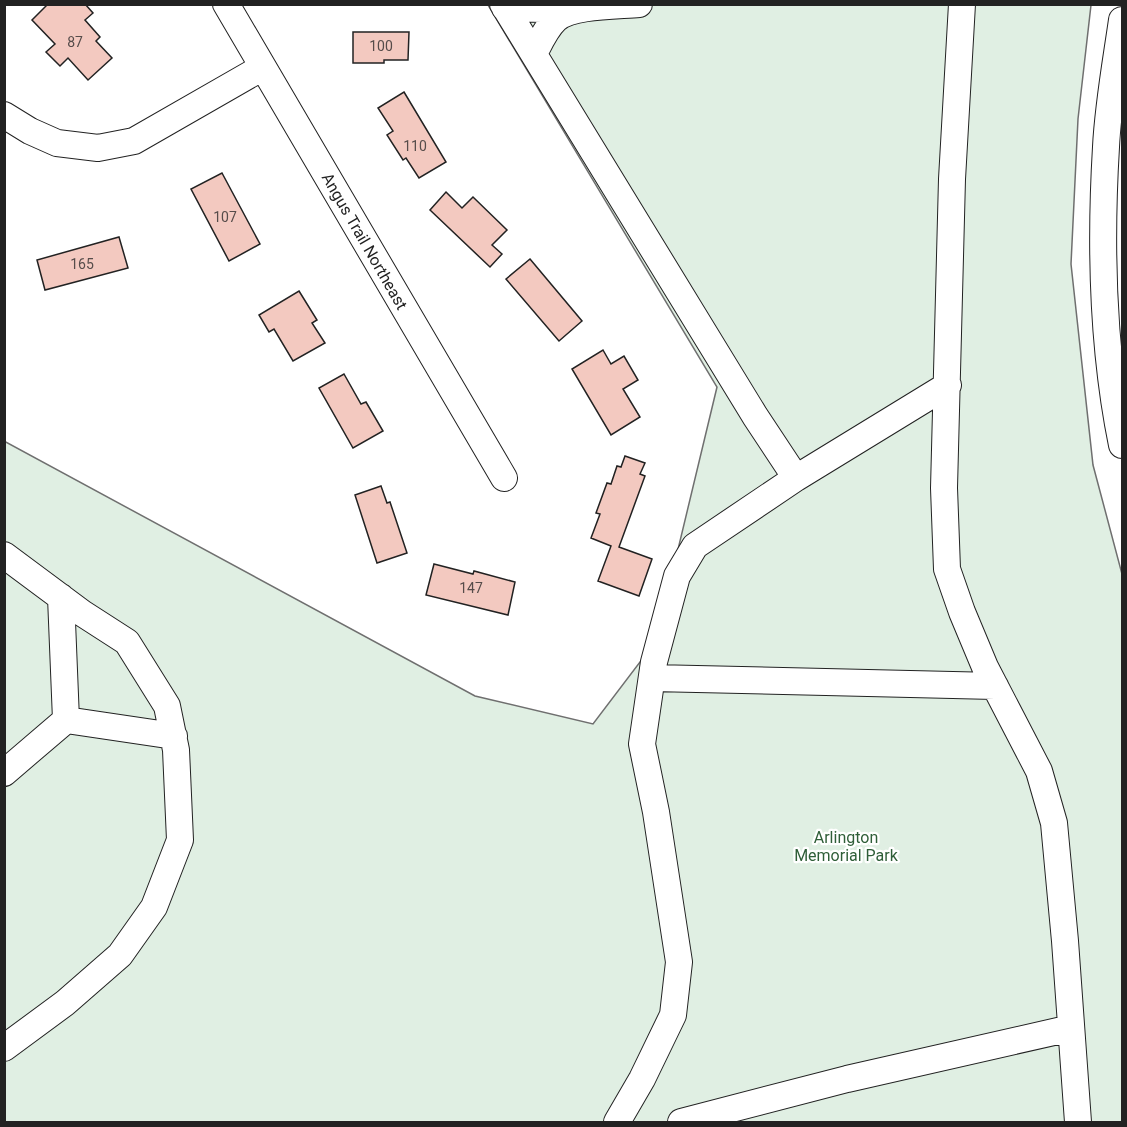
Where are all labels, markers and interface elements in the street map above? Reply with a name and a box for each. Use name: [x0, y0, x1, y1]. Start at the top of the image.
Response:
house number: 87: [67, 34, 83, 50]
house number: 100: [369, 38, 393, 54]
house number: 110: [403, 138, 427, 154]
street label: Angus Trail Northeast: [318, 170, 411, 313]
house number: 107: [213, 209, 237, 225]
house number: 165: [70, 256, 94, 272]
house number: 147: [459, 580, 483, 596]
park label: Arlington Memorial Park: [794, 828, 899, 865]

